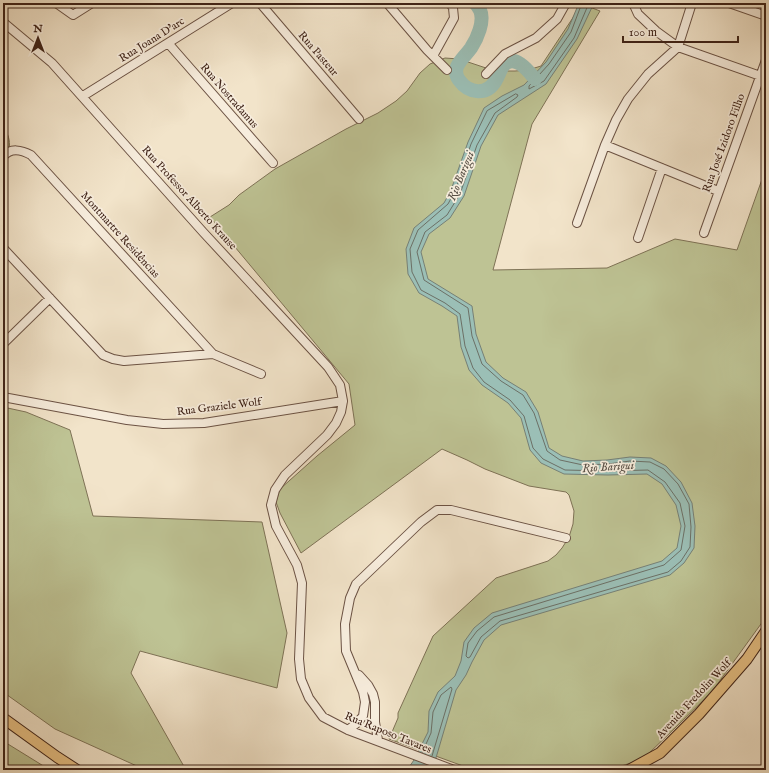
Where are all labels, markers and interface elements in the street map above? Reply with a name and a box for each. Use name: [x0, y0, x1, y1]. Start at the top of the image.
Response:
street label: Rua Joana D'arc: [117, 14, 187, 66]
north arrow: [18, 18, 58, 58]
scale bar: [623, 18, 738, 44]
text: N: [32, 22, 43, 36]
text: 100 m: [629, 25, 657, 40]
street label: Rua Pasteur: [295, 29, 341, 79]
street label: Rua Nostradamus: [197, 61, 261, 131]
street label: Rua José Izidoro Filho: [700, 92, 748, 194]
street label: Rua Professor Alberto Krause: [138, 143, 240, 253]
water label: Rio Barigui: [444, 148, 479, 203]
street label: Montmartre Residências: [78, 189, 163, 281]
street label: Rua Graziele Wolf: [176, 395, 264, 419]
water label: Rio Barigui: [582, 458, 636, 477]
street label: Avenida Fredolin Wolf: [653, 655, 736, 742]
street label: Rua Raposo Tavares: [342, 709, 434, 757]

